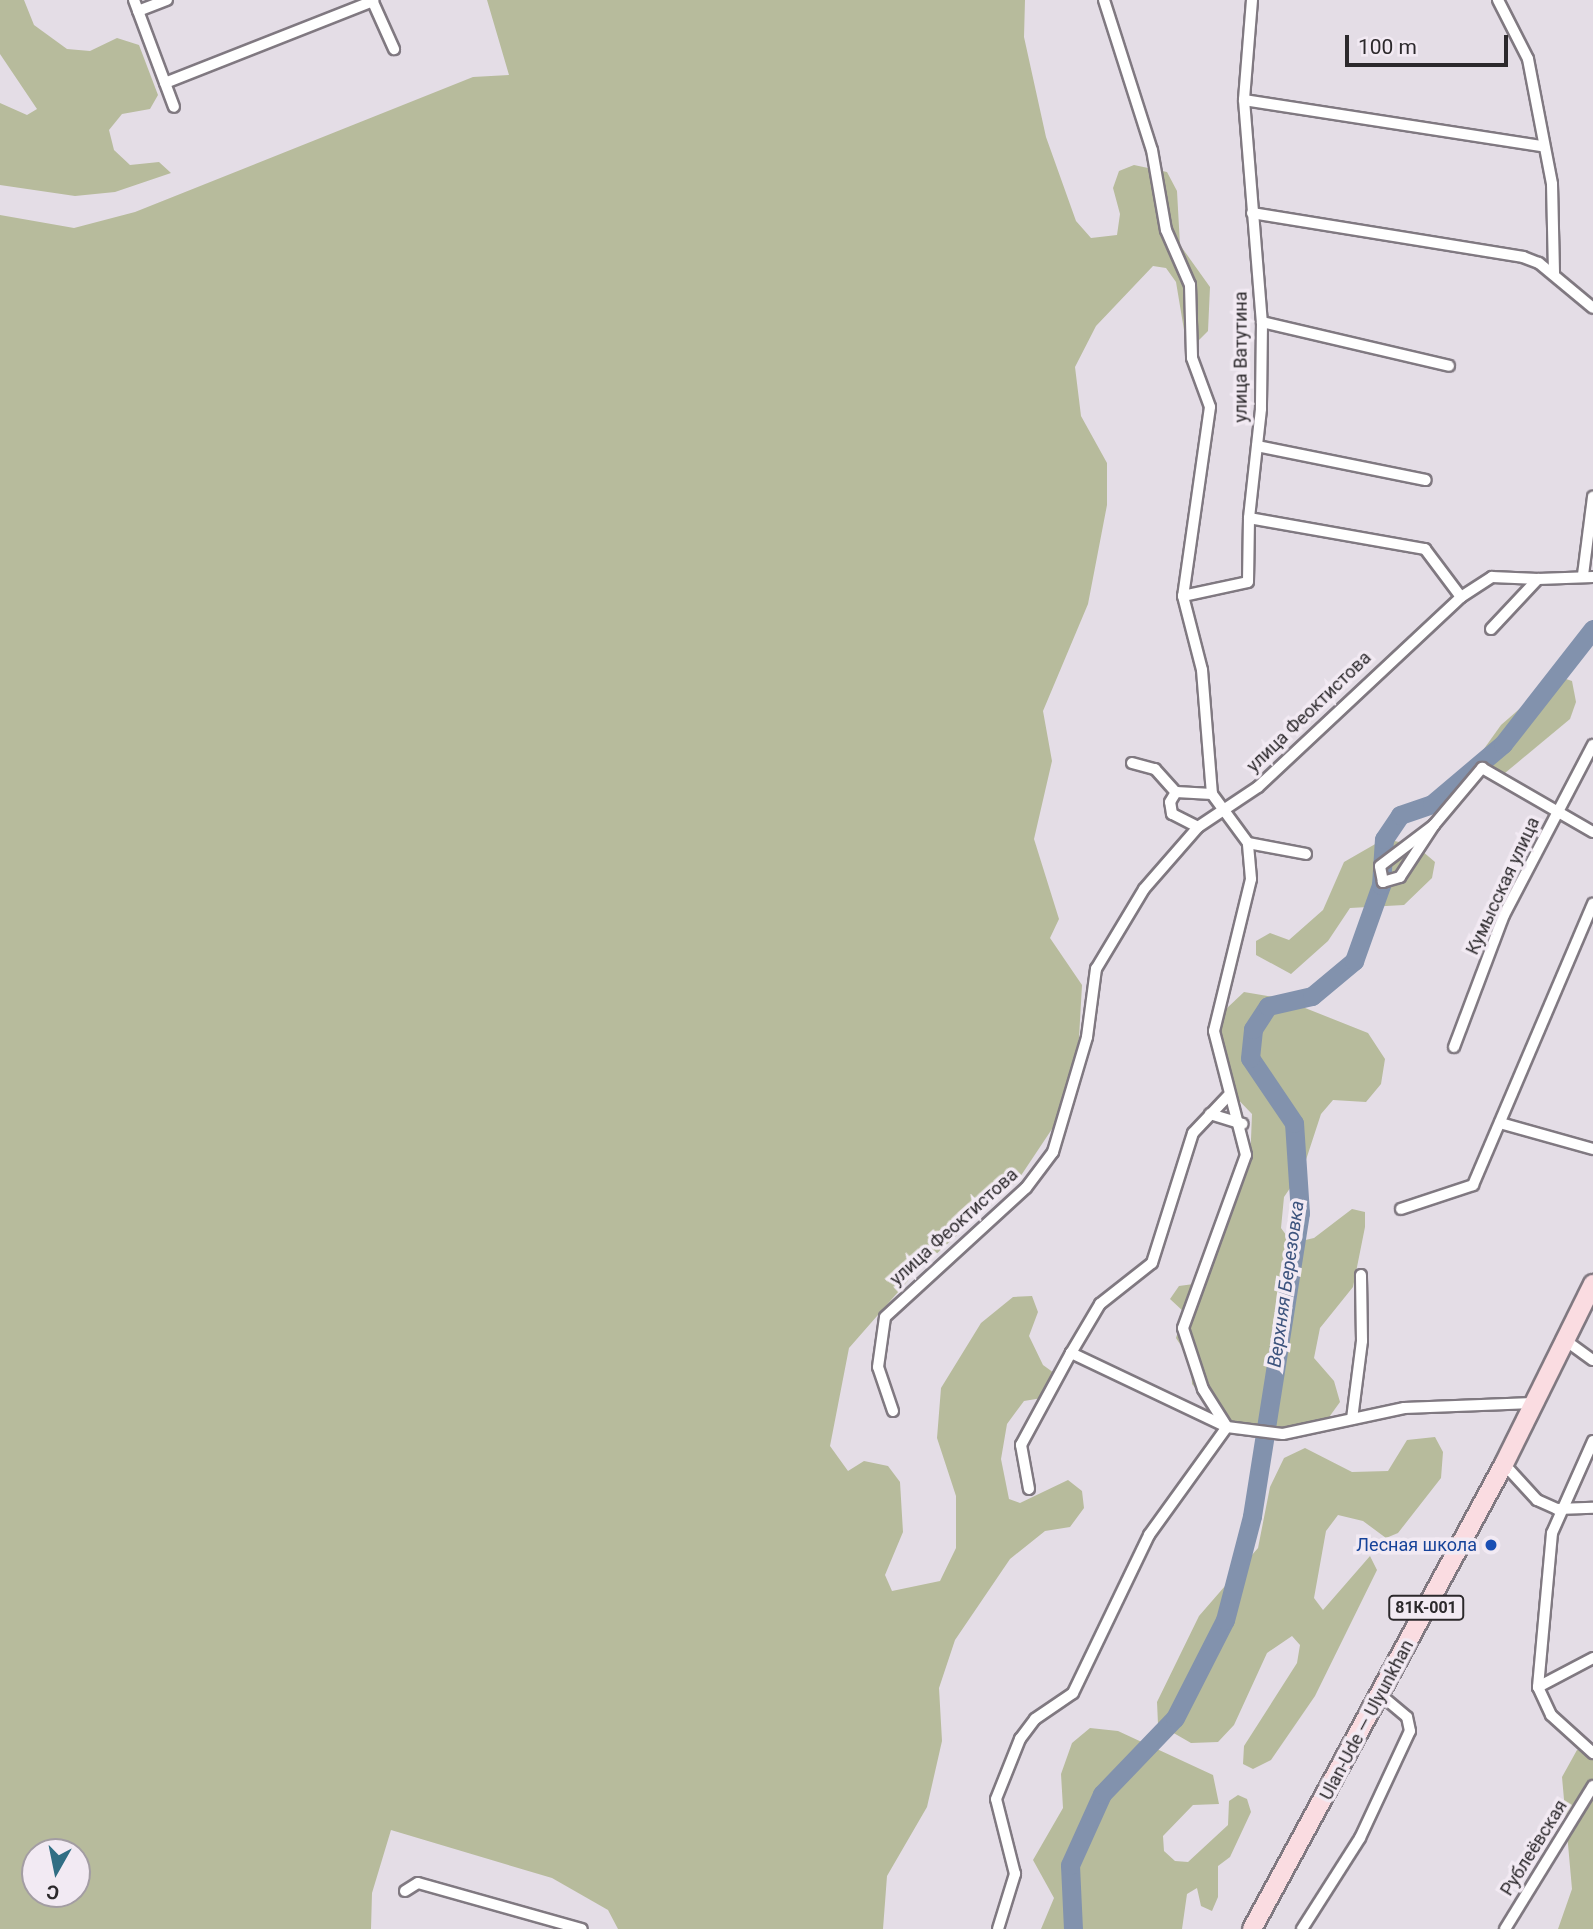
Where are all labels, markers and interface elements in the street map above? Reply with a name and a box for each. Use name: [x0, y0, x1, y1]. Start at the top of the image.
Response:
scale bar: [1348, 21, 1511, 65]
text: 100 m: [1358, 35, 1417, 59]
street label: улица Ватутина: [1230, 291, 1252, 423]
street label: улица Феоктистова: [1242, 647, 1376, 777]
street label: Кумысская улица: [1462, 814, 1544, 958]
street label: улица Феоктистова: [886, 1164, 1022, 1290]
water label: Верхняя Березовка: [1263, 1199, 1309, 1369]
place label: Лесная школа: [1356, 1534, 1477, 1556]
marker: Лесная школа: [1483, 1537, 1499, 1553]
road number: 81К-001: [1388, 1596, 1464, 1620]
street label: Ulan-Ude — Ulyunkhan: [1316, 1636, 1418, 1804]
street label: Рублеёвская: [1496, 1796, 1572, 1900]
north arrow: [21, 1838, 91, 1908]
text: С: [45, 1880, 61, 1905]

